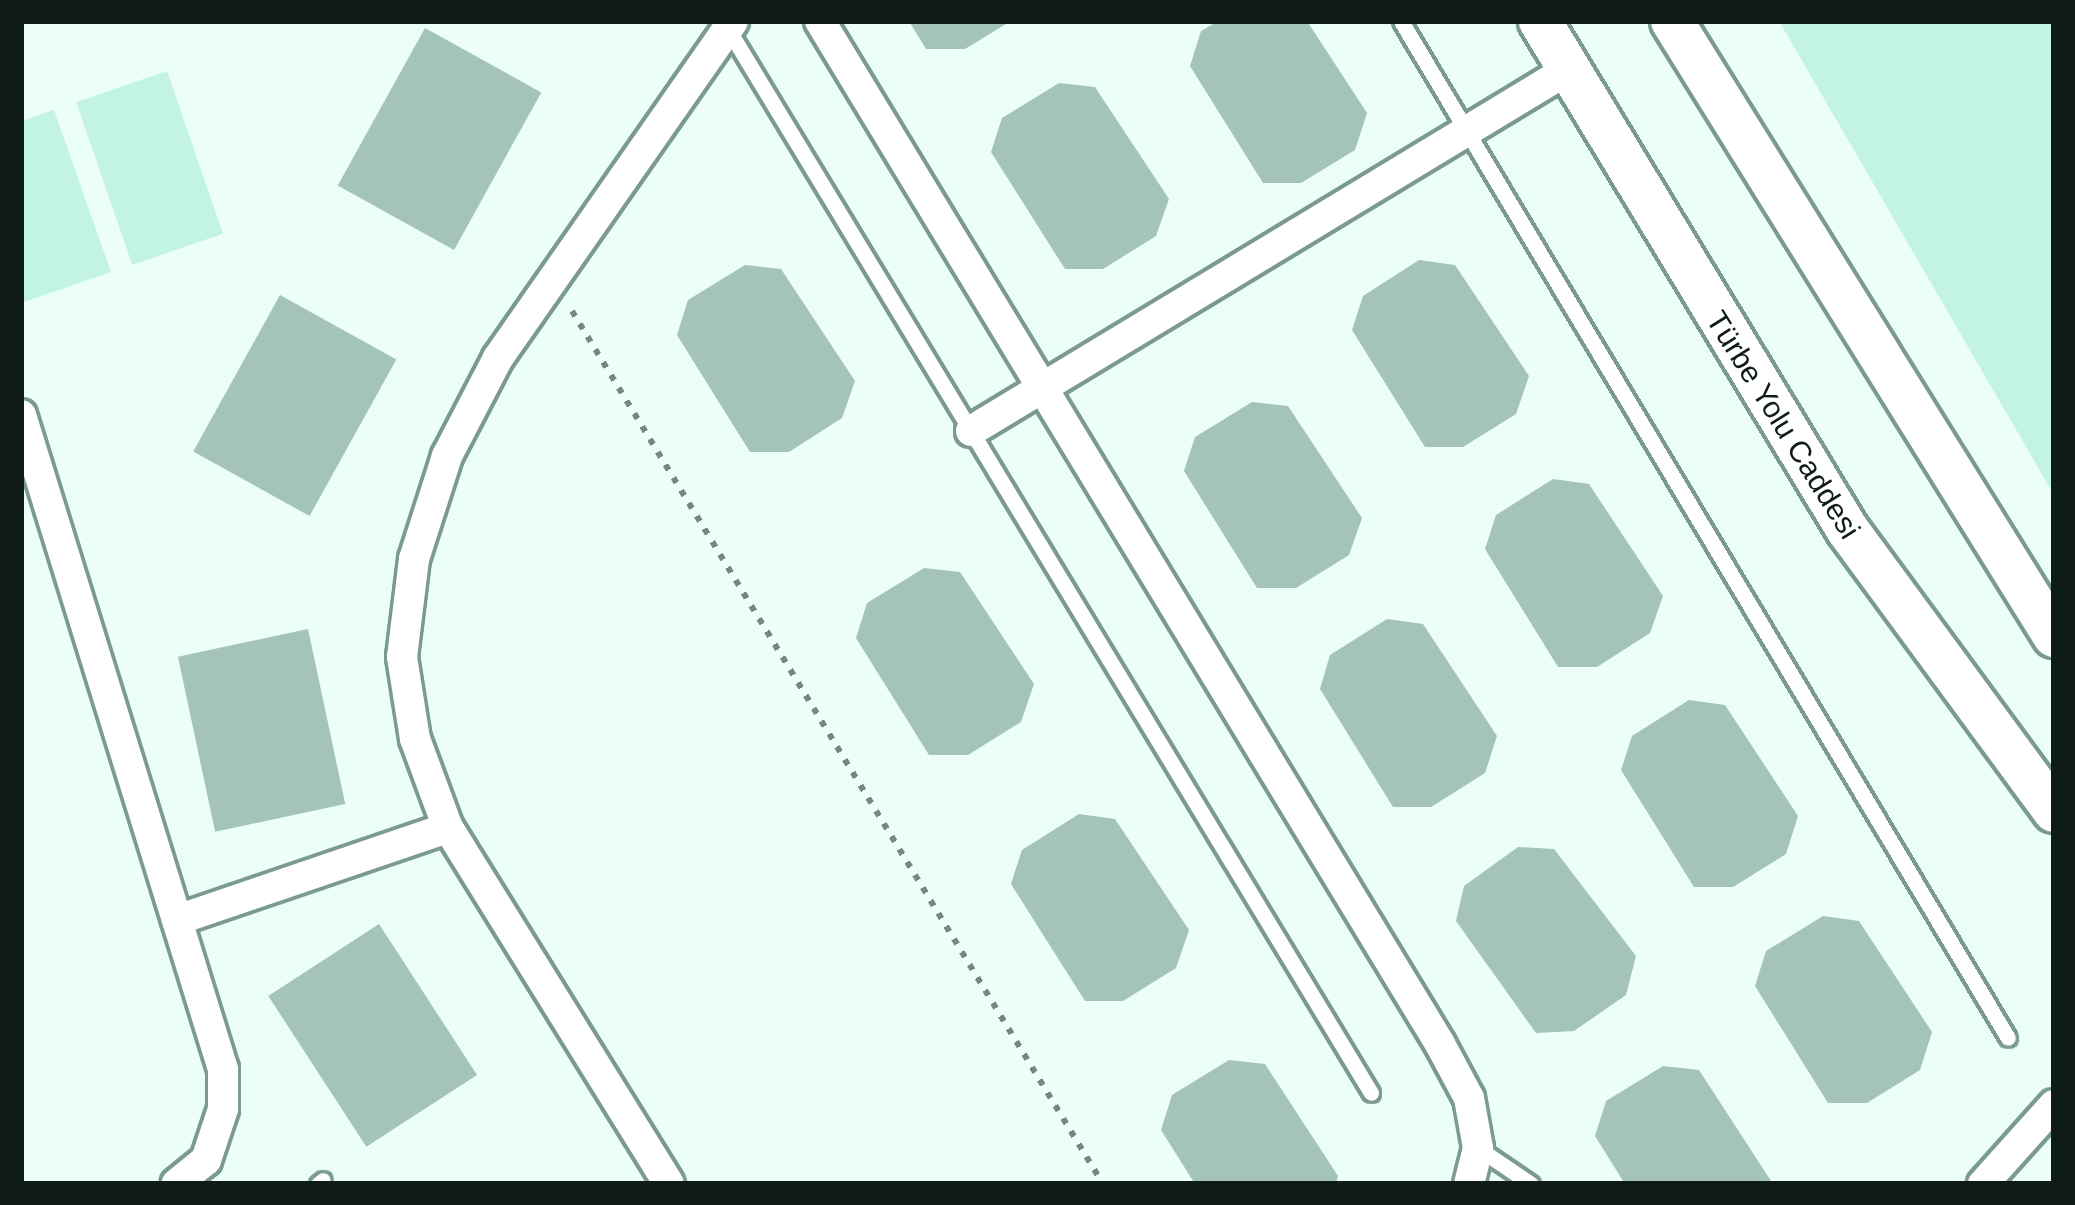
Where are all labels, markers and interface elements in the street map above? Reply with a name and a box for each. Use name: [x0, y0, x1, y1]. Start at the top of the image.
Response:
street label: Türbe Yolu Caddesi: [1698, 304, 1868, 546]

